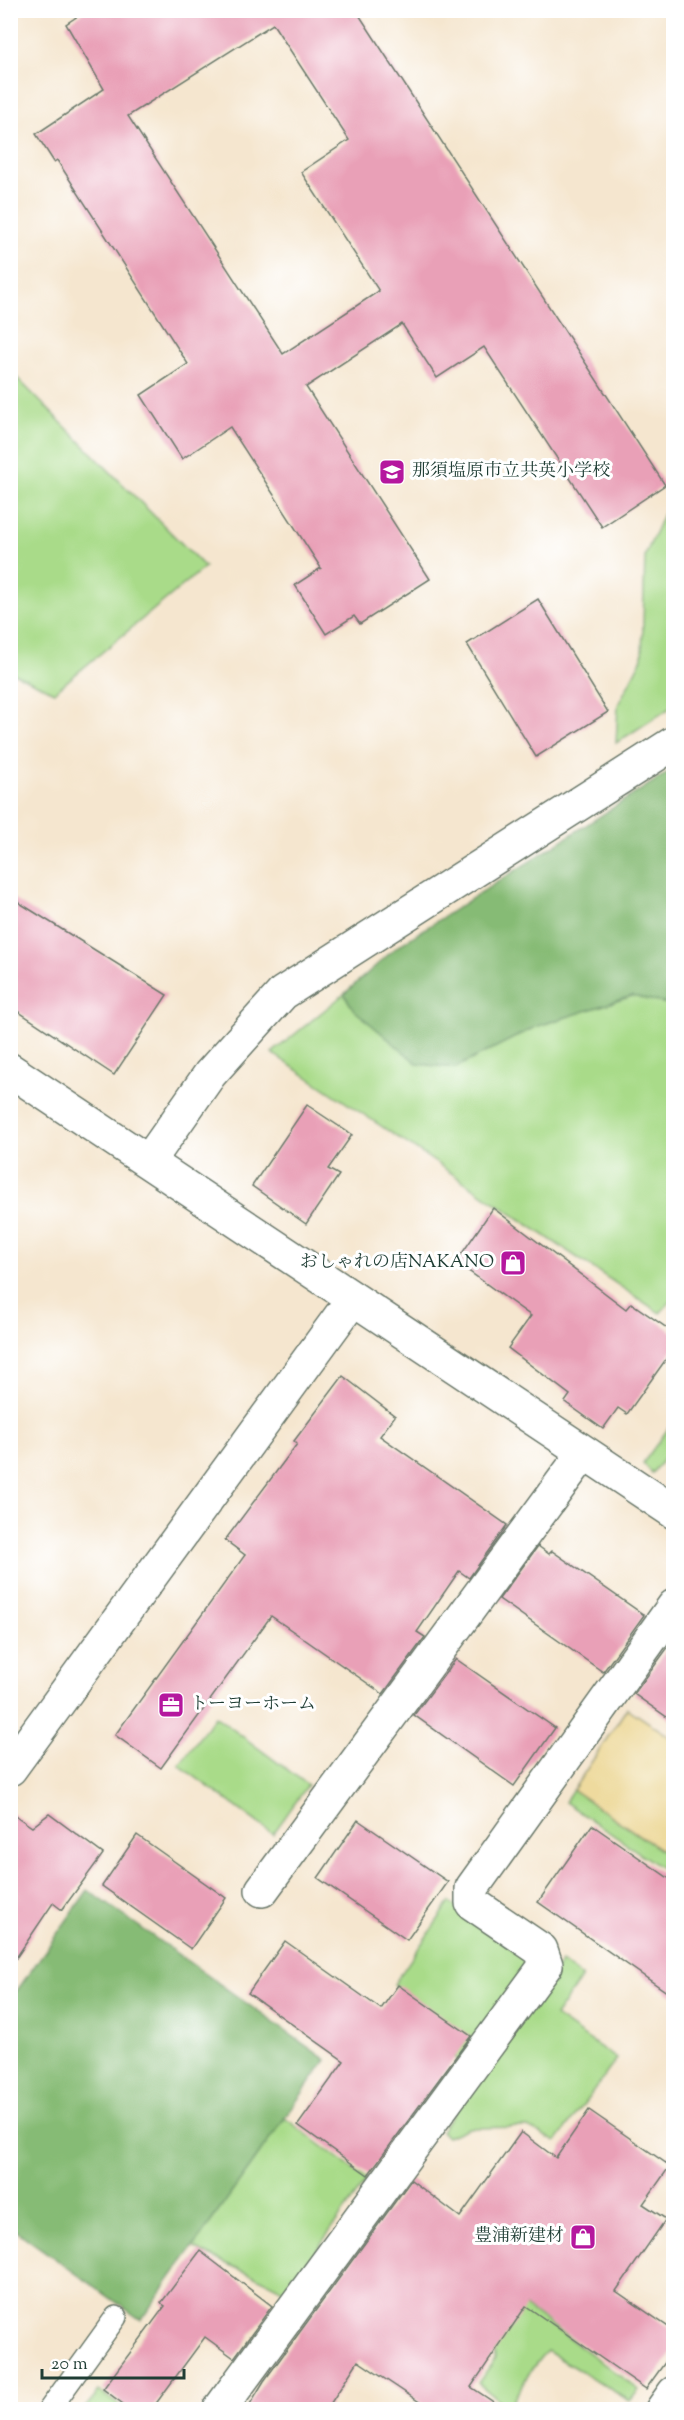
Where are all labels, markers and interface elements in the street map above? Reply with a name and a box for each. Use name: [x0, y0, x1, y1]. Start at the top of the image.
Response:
school or university icon: 那須塩原市立共英小学校: [377, 457, 407, 487]
place label: 那須塩原市立共英小学校: [412, 459, 610, 485]
shop icon: おしゃれの店NAKANO: [498, 1248, 528, 1278]
place label: おしゃれの店NAKANO: [300, 1250, 494, 1276]
office icon: トーヨーホーム: [156, 1690, 186, 1720]
place label: トーヨーホーム: [190, 1692, 316, 1718]
shop icon: 豊浦新建材: [568, 2222, 598, 2252]
place label: 豊浦新建材: [474, 2224, 564, 2250]
scale bar: [42, 2342, 184, 2380]
text: 20 m: [51, 2352, 88, 2378]

